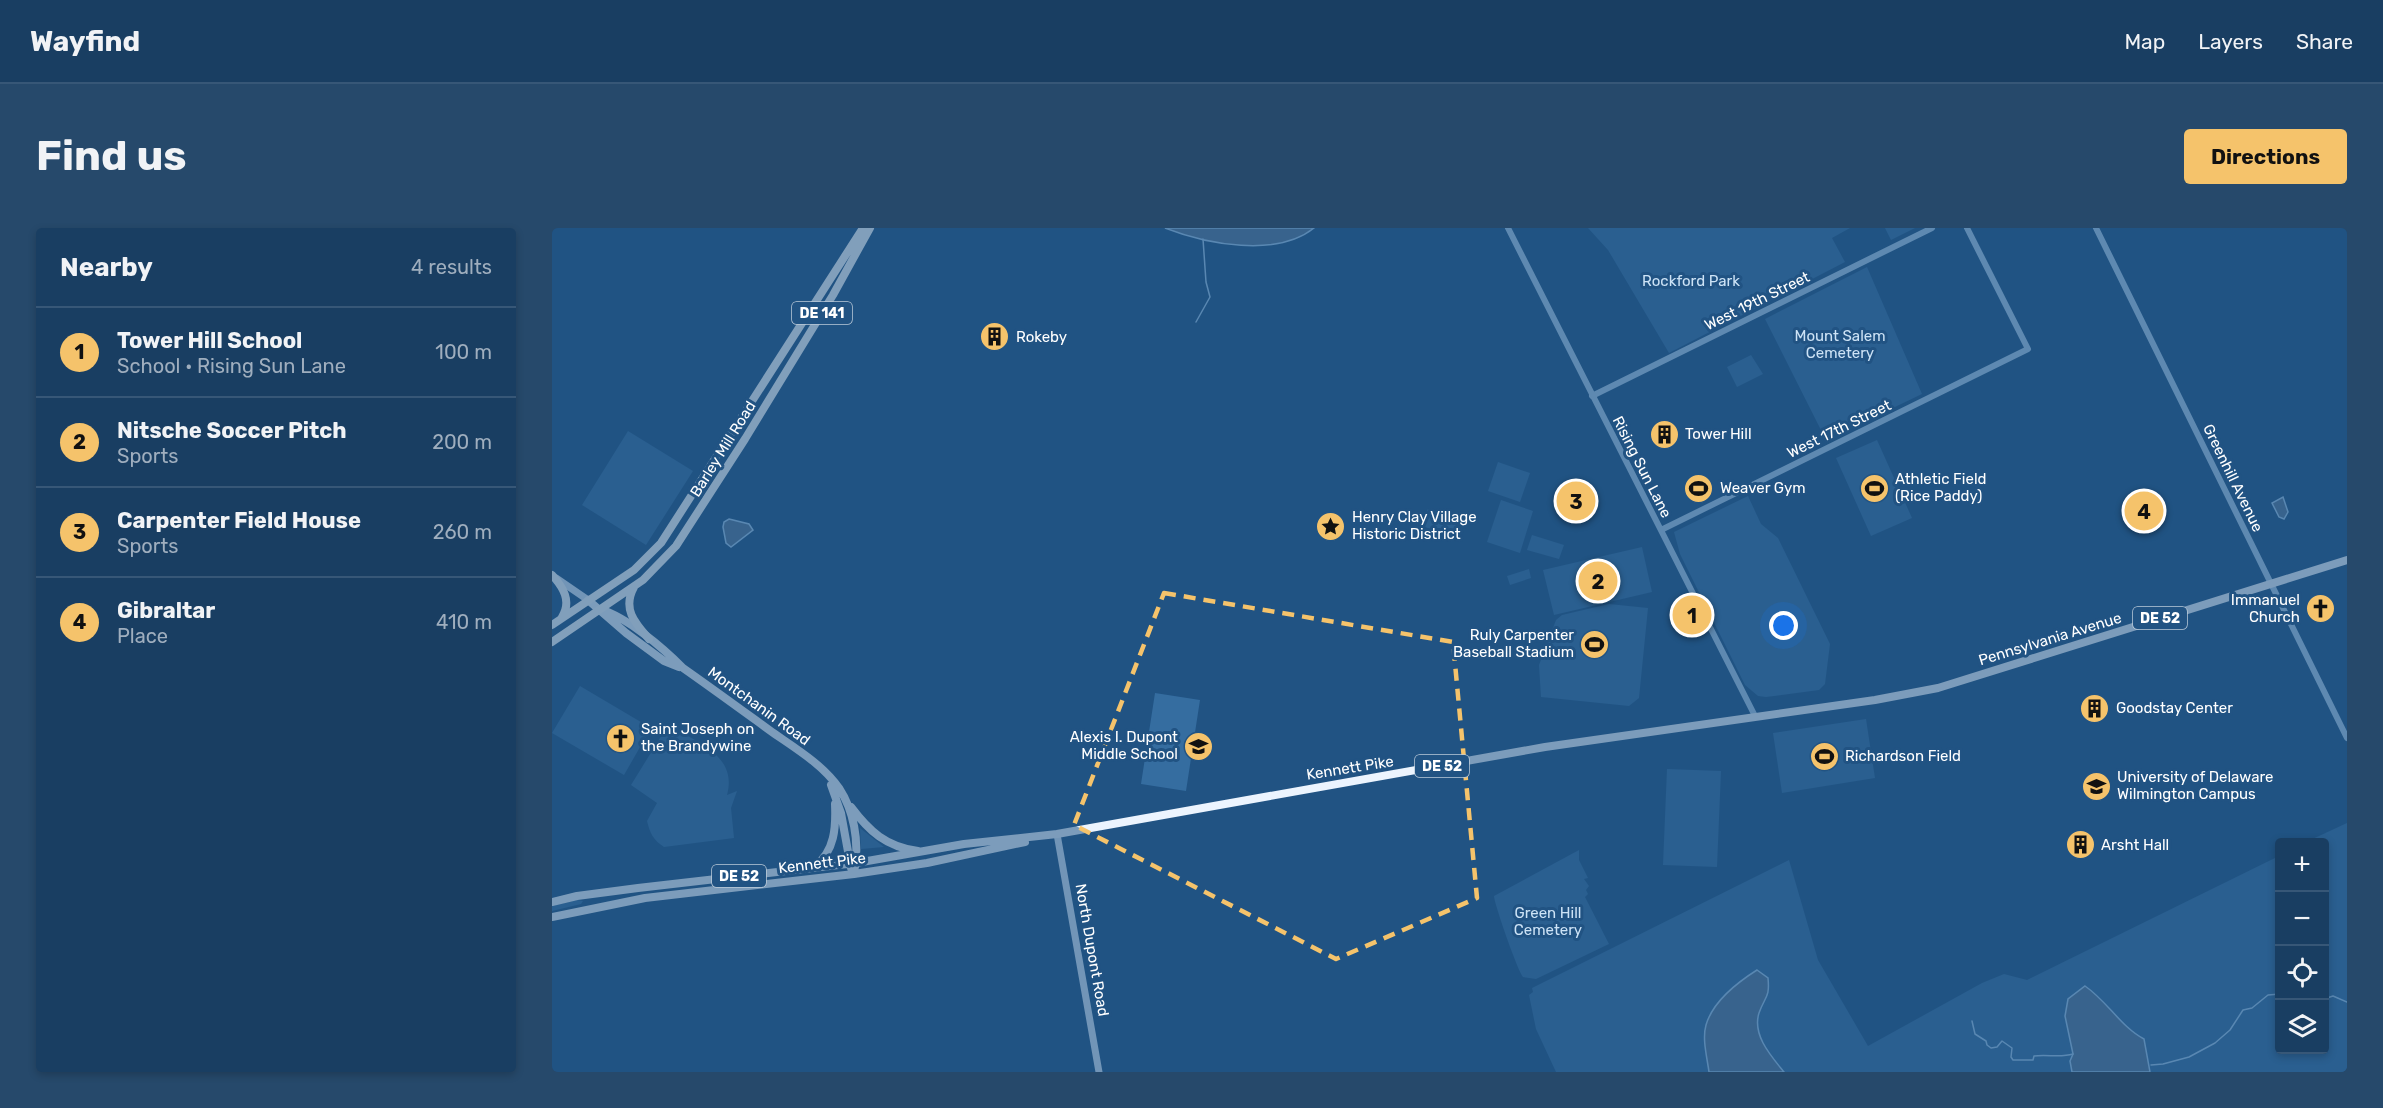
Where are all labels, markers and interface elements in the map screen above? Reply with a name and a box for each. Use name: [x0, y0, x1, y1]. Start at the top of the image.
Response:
text: Wayfind: [30, 25, 140, 58]
text: Map: [2124, 29, 2165, 54]
text: Layers: [2198, 29, 2263, 54]
text: Share: [2296, 29, 2353, 54]
button: Directions: [2184, 129, 2347, 184]
text: Find us: [36, 131, 187, 181]
text: Nearby: [60, 252, 153, 283]
text: 4 results: [411, 255, 492, 279]
street label: West 19th Street: [1702, 268, 1813, 334]
park label: Rockford Park: [1642, 272, 1740, 290]
road number: DE 141: [792, 302, 852, 324]
building icon: Rokeby: [979, 321, 1011, 353]
text: Tower Hill School: [117, 327, 302, 354]
park label: Mount Salem Cemetery: [1794, 327, 1886, 362]
place label: Rokeby: [1016, 328, 1067, 346]
text: 1: [75, 340, 84, 364]
text: 100 m: [435, 340, 492, 364]
text: School · Rising Sun Lane: [117, 354, 346, 378]
street label: West 17th Street: [1784, 396, 1894, 462]
street label: Barley Mill Road: [686, 398, 760, 500]
street label: Rising Sun Lane: [1609, 413, 1675, 521]
text: Nitsche Soccer Pitch: [117, 417, 347, 444]
building icon: Tower Hill: [1648, 418, 1680, 450]
street label: Greenhill Avenue: [2199, 421, 2267, 535]
place label: Tower Hill: [1685, 425, 1752, 443]
text: 2: [73, 430, 86, 454]
text: 200 m: [432, 430, 492, 454]
text: Sports: [117, 444, 178, 468]
place label: Athletic Field (Rice Paddy): [1895, 470, 1986, 505]
sports icon: Weaver Gym: [1683, 472, 1715, 504]
sports icon: Athletic Field (Rice Paddy): [1858, 472, 1890, 504]
pin: 3: [1556, 478, 1596, 524]
place label: Weaver Gym: [1720, 479, 1806, 497]
pin: 4: [2124, 488, 2164, 534]
text: Carpenter Field House: [117, 507, 361, 534]
place label: Henry Clay Village Historic District: [1352, 508, 1477, 543]
place icon: Henry Clay Village Historic District: [1315, 510, 1347, 542]
text: 3: [73, 520, 86, 544]
text: 260 m: [433, 520, 492, 544]
text: Sports: [117, 534, 178, 558]
pin: 2: [1578, 558, 1618, 604]
place label: Immanuel Church: [2231, 591, 2300, 626]
pin: 1: [1672, 592, 1712, 638]
church icon: Immanuel Church: [2305, 593, 2337, 625]
text: Gibraltar: [117, 597, 215, 624]
road number: DE 52: [2133, 607, 2187, 629]
street label: Pennsylvania Avenue: [1976, 609, 2124, 669]
text: 4: [73, 610, 86, 634]
text: 410 m: [436, 610, 492, 634]
your location: [1769, 611, 1798, 640]
text: Place: [117, 624, 168, 648]
place label: Ruly Carpenter Baseball Stadium: [1453, 626, 1574, 661]
sports icon: Ruly Carpenter Baseball Stadium: [1579, 628, 1611, 660]
street label: Montchanin Road: [704, 663, 814, 749]
building icon: Goodstay Center: [2079, 692, 2111, 724]
place label: Goodstay Center: [2116, 699, 2233, 717]
place label: Saint Joseph on the Brandywine: [641, 720, 754, 755]
church icon: Saint Joseph on the Brandywine: [604, 722, 636, 754]
place label: Alexis I. Dupont Middle School: [1070, 728, 1178, 763]
school or university icon: Alexis I. Dupont Middle School: [1183, 730, 1215, 762]
sports icon: Richardson Field: [1808, 740, 1840, 772]
place label: Richardson Field: [1845, 747, 1961, 765]
street label: Kennett Pike: [1305, 752, 1395, 784]
road number: DE 52: [1415, 755, 1469, 777]
place label: University of Delaware Wilmington Campus: [2117, 768, 2273, 803]
school or university icon: University of Delaware Wilmington Campus: [2080, 770, 2112, 802]
building icon: Arsht Hall: [2064, 829, 2096, 861]
place label: Arsht Hall: [2101, 836, 2169, 854]
map controls: [2275, 838, 2329, 1054]
button: +: [2275, 838, 2329, 892]
street label: Kennett Pike: [777, 849, 867, 877]
road number: DE 52: [712, 865, 766, 887]
street label: North Dupont Road: [1071, 882, 1113, 1018]
button: −: [2275, 892, 2329, 946]
park label: Green Hill Cemetery: [1514, 904, 1582, 939]
button: locate: [2275, 946, 2329, 1000]
button: layers: [2275, 1000, 2329, 1054]

